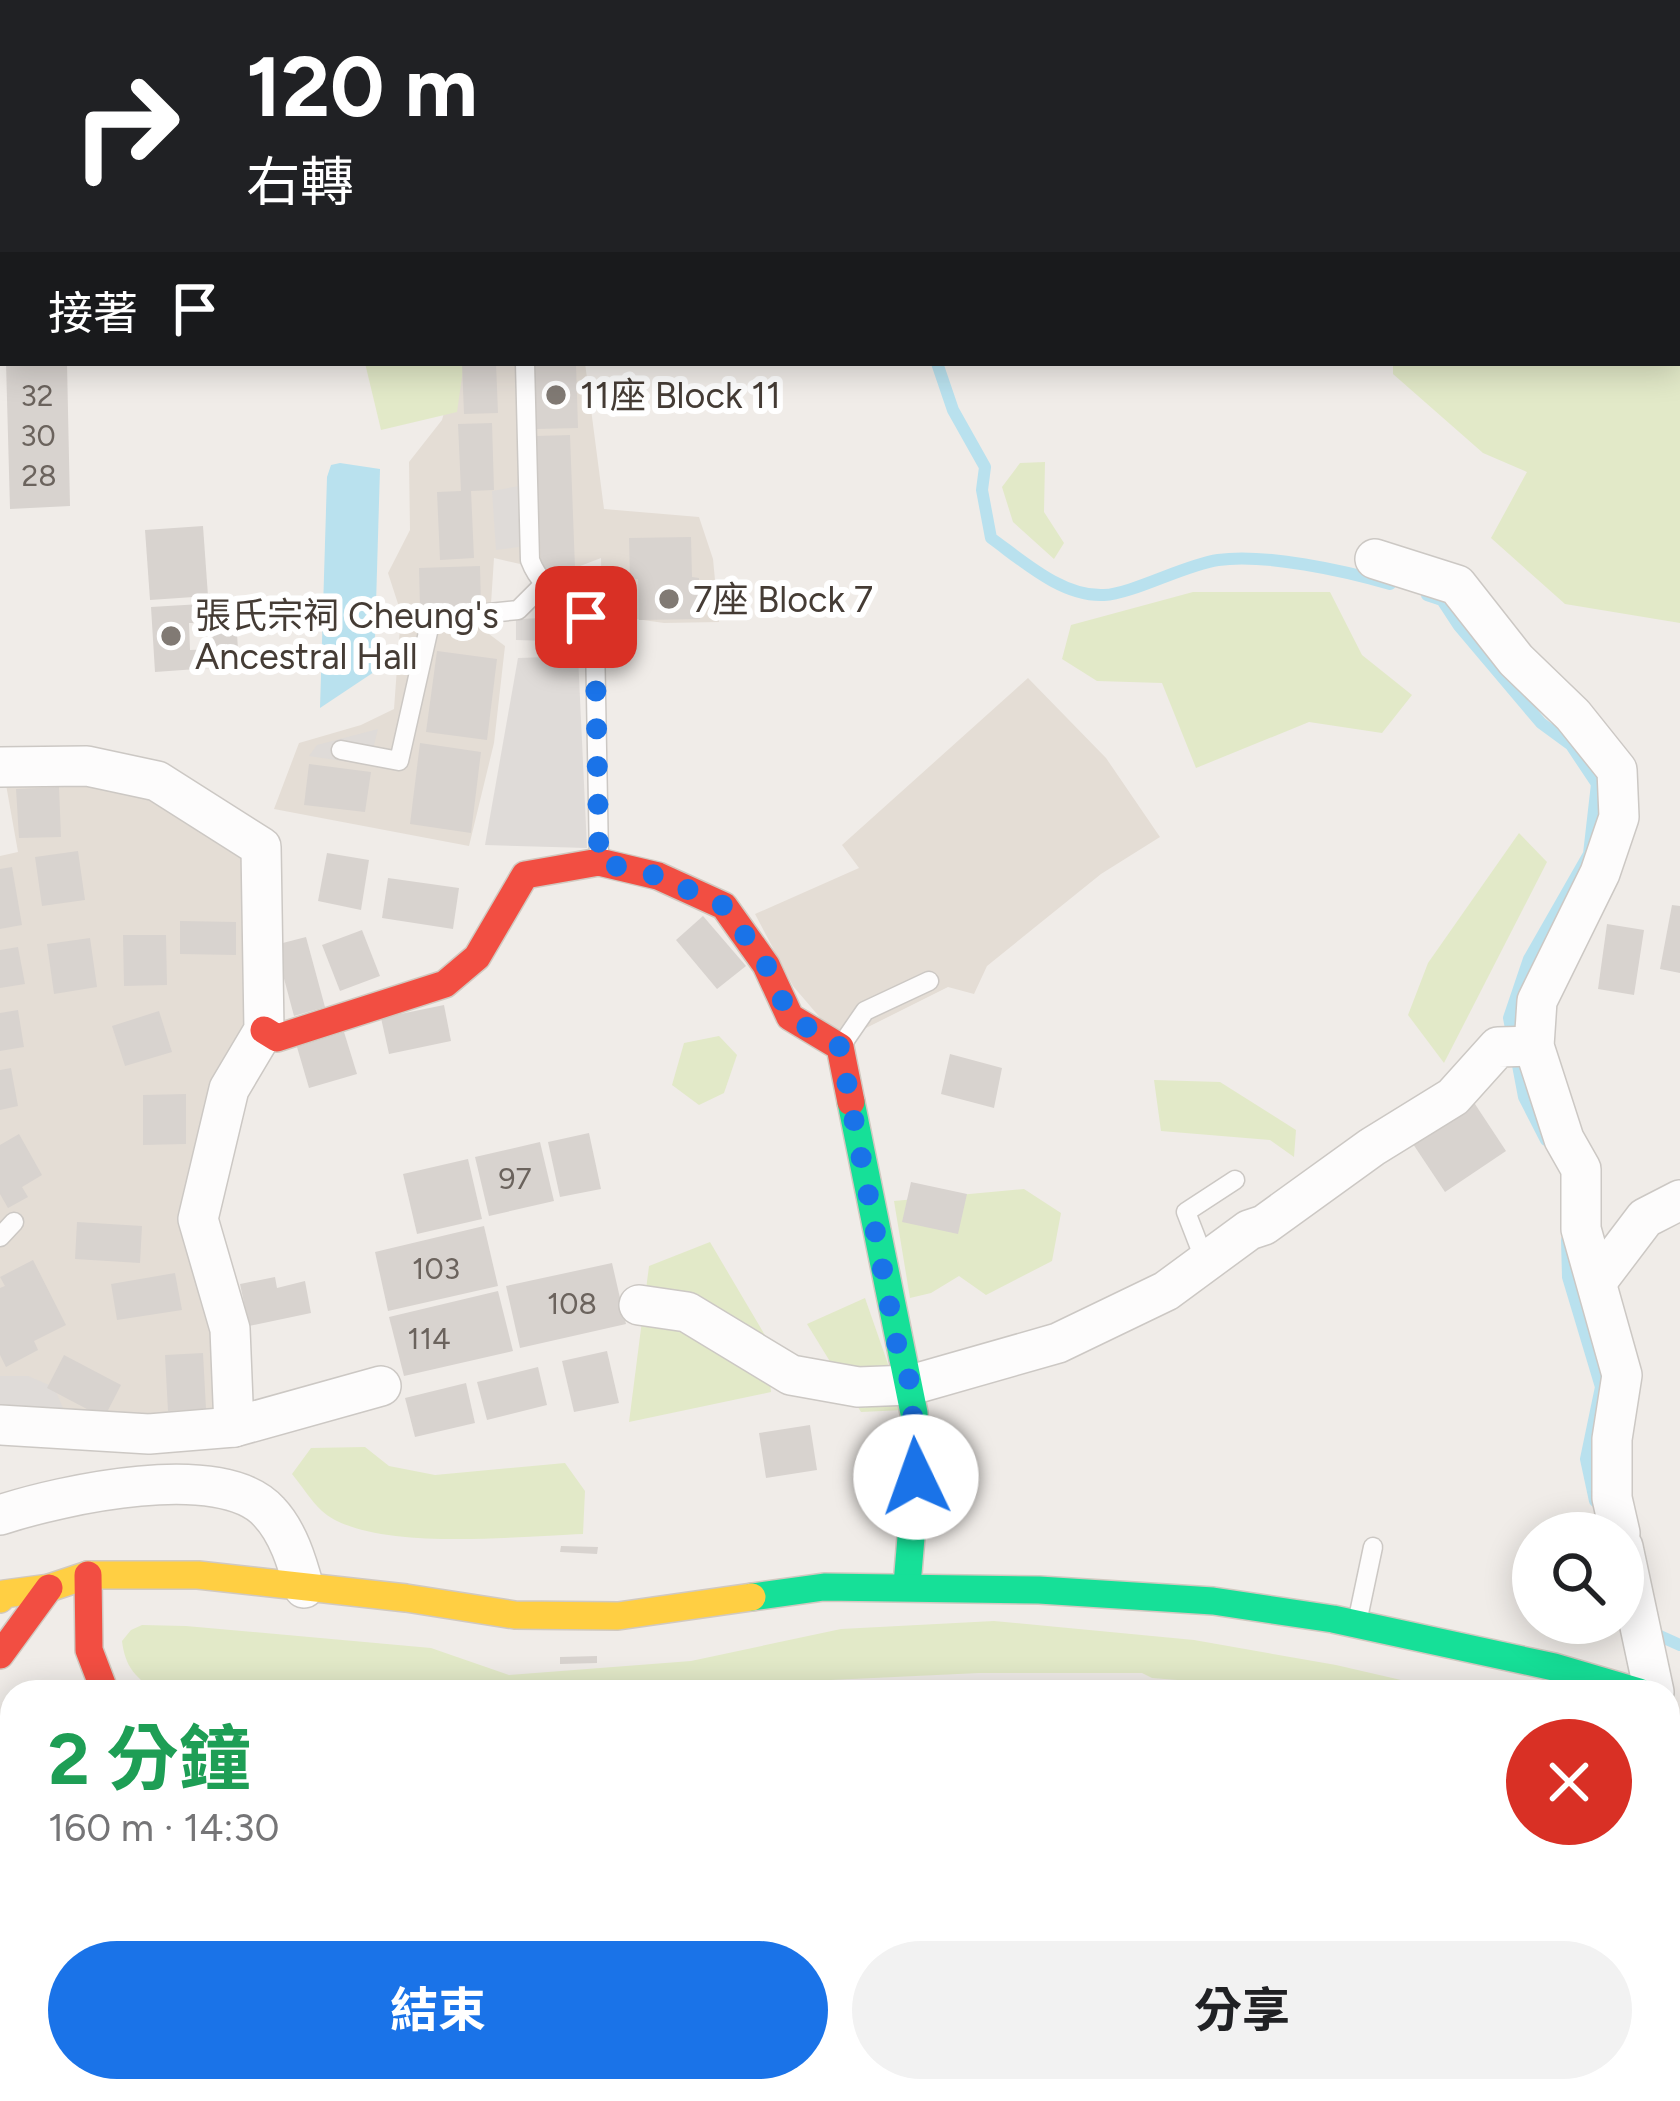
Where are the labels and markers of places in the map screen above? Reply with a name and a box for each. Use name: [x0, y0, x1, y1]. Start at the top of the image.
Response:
place label: 11座 Block 11: [580, 374, 781, 417]
marker: 11座 Block 11: [543, 382, 569, 408]
pin: [535, 566, 637, 668]
place label: 7座 Block 7: [693, 578, 873, 621]
marker: 7座 Block 7: [656, 586, 682, 612]
place label: 張氏宗祠 Cheung's Ancestral Hall: [195, 594, 499, 678]
marker: 張氏宗祠 Cheung's Ancestral Hall: [158, 623, 184, 649]

